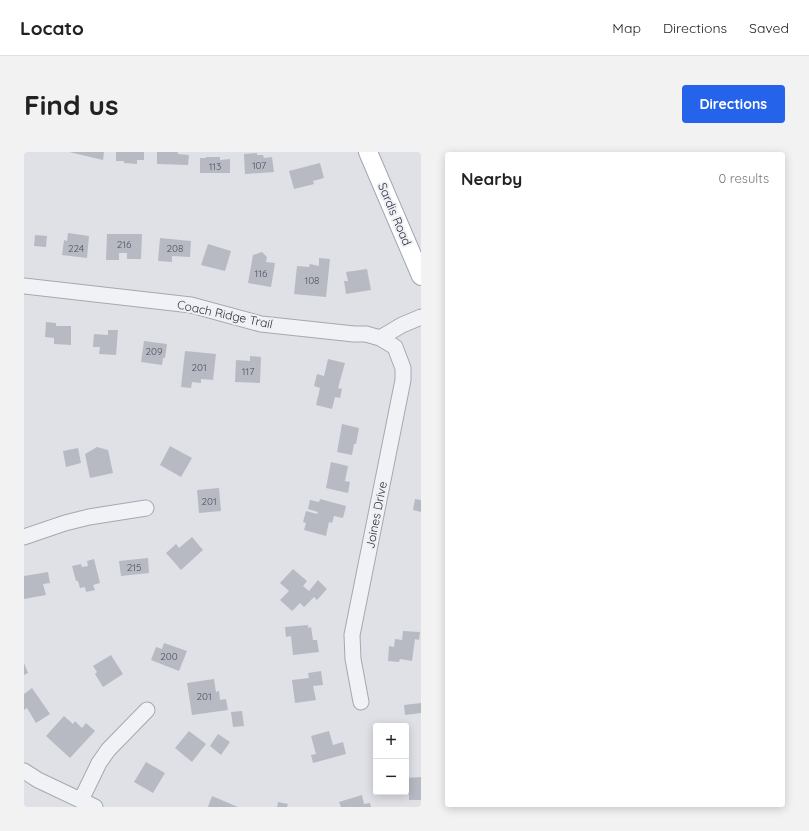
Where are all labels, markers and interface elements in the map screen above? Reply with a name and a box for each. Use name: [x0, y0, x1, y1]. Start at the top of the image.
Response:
text: Locato: [20, 16, 84, 40]
text: Map: [612, 19, 641, 37]
text: Directions: [663, 19, 727, 37]
text: Saved: [749, 19, 789, 37]
button: Directions: [682, 85, 785, 123]
text: Find us: [24, 87, 118, 122]
house number: 107: [252, 159, 266, 172]
house number: 113: [209, 160, 221, 173]
text: Nearby: [461, 168, 522, 189]
text: 0 results: [718, 170, 769, 186]
street label: Sardis Road: [375, 180, 415, 248]
house number: 216: [117, 238, 132, 251]
house number: 224: [68, 242, 84, 255]
house number: 208: [167, 242, 183, 255]
house number: 116: [255, 267, 268, 280]
house number: 108: [304, 274, 320, 287]
street label: Coach Ridge Trail: [176, 297, 274, 331]
house number: 209: [145, 345, 163, 358]
house number: 201: [191, 361, 207, 374]
house number: 117: [242, 365, 254, 378]
street label: Joines Drive: [362, 480, 390, 550]
house number: 201: [201, 495, 217, 508]
house number: 215: [127, 561, 141, 574]
house number: 200: [160, 650, 178, 663]
house number: 201: [196, 690, 212, 703]
map controls: [373, 723, 409, 795]
button: +: [373, 723, 409, 759]
button: −: [373, 759, 409, 795]

